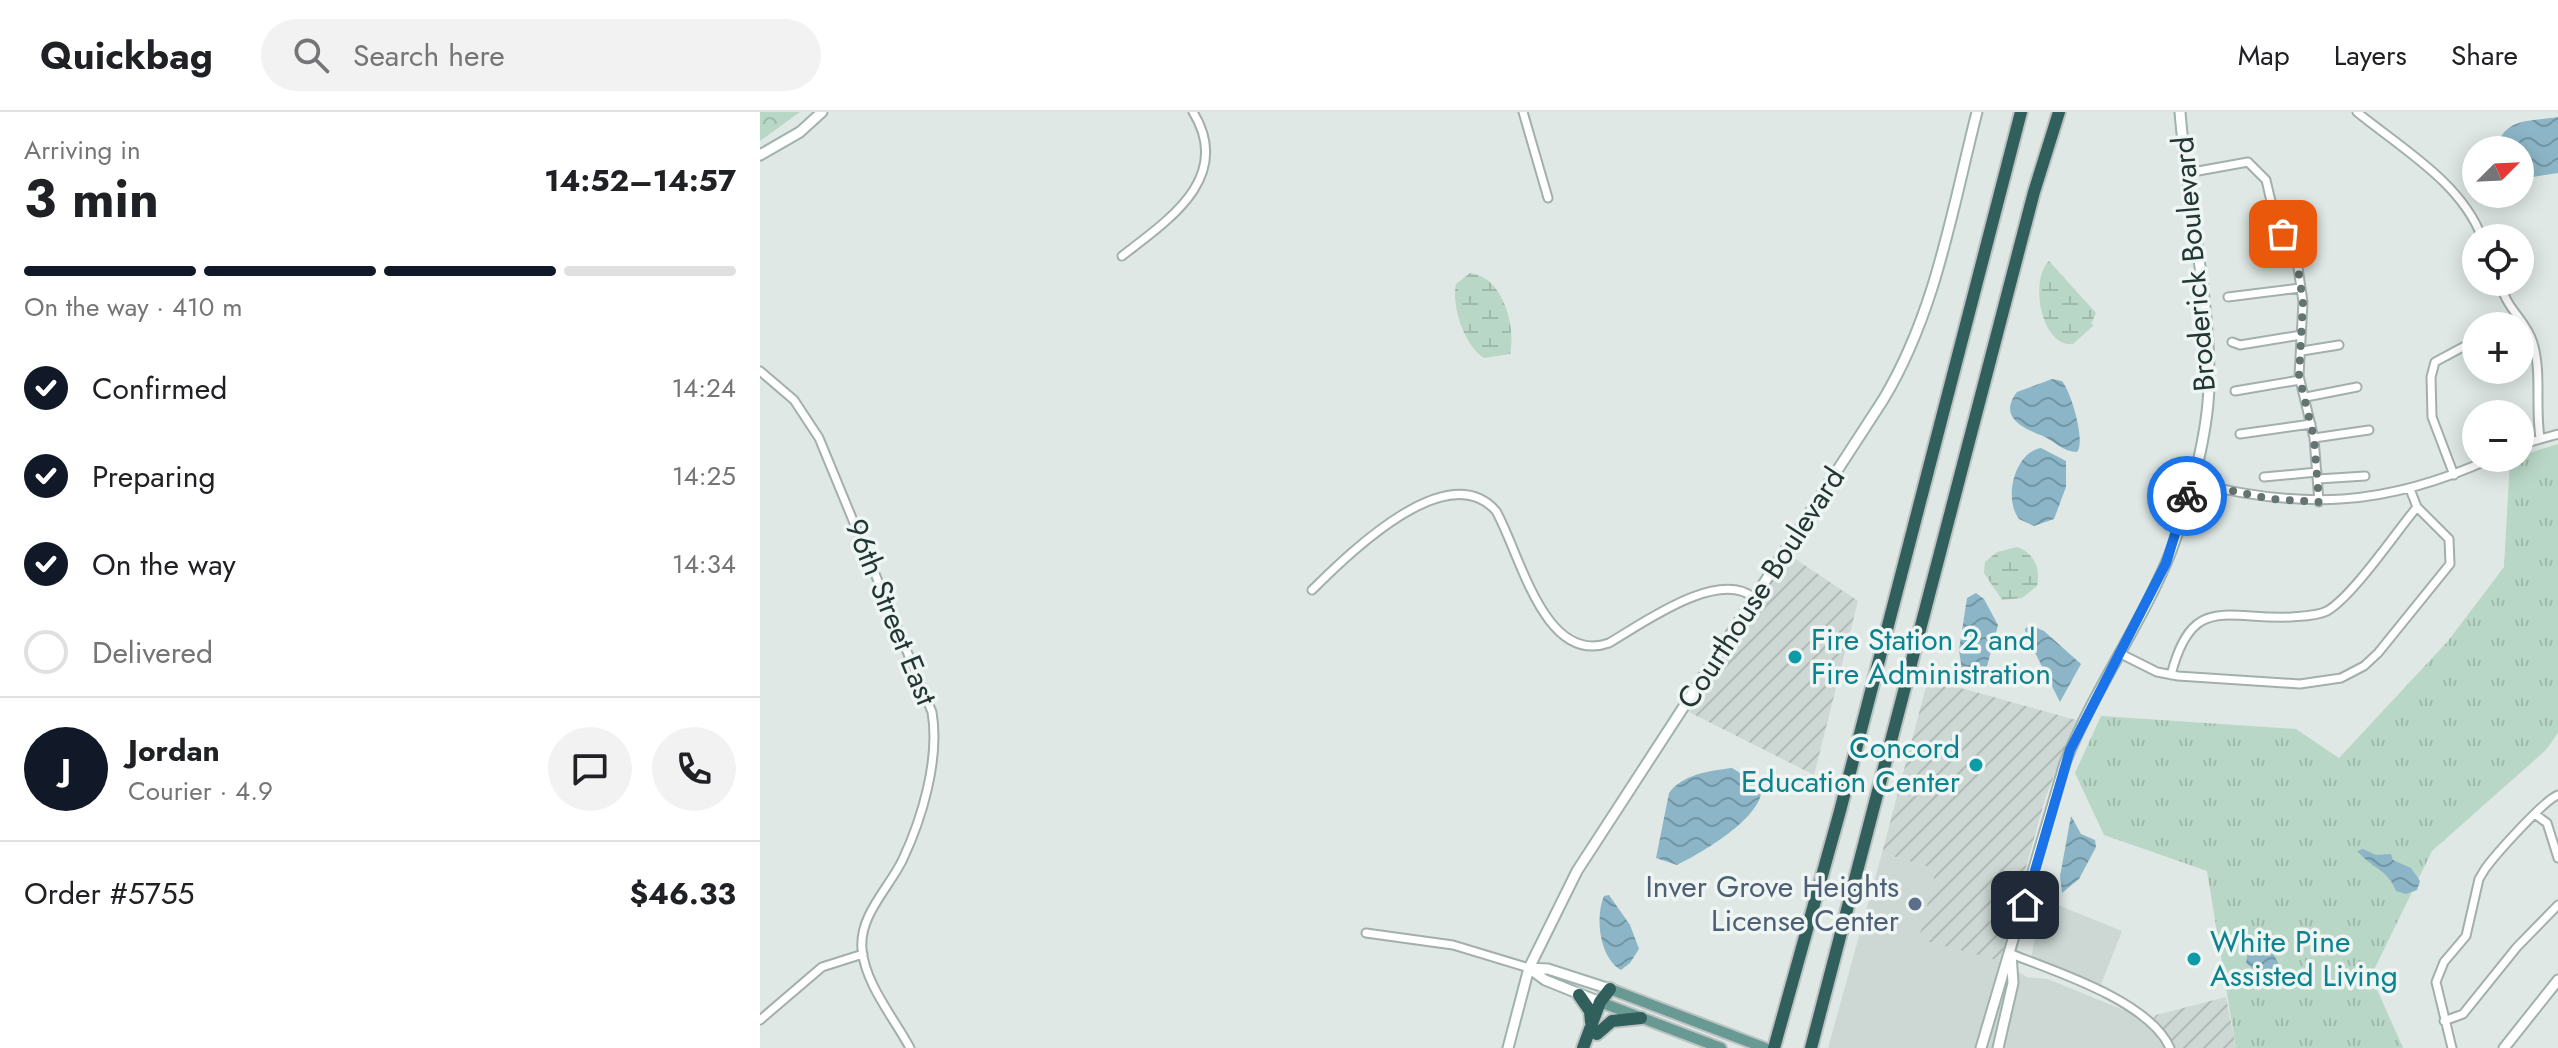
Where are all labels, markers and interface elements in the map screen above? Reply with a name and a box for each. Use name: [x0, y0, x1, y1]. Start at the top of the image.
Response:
search box: [261, 19, 821, 91]
text: Quickbag: [40, 28, 213, 83]
icon: search: [289, 33, 333, 77]
text: Search here: [353, 34, 505, 77]
text: Map: [2238, 35, 2290, 76]
text: Layers: [2334, 35, 2407, 76]
text: Share: [2451, 35, 2518, 76]
text: Arriving in: [24, 131, 141, 169]
street label: Broderick Boulevard: [2161, 135, 2226, 393]
north arrow: [2462, 136, 2534, 208]
map controls: [2462, 136, 2534, 472]
text: 14:52–14:57: [544, 159, 736, 202]
text: 3 min: [24, 161, 159, 237]
pin: [2249, 200, 2317, 268]
icon: bag: [2261, 212, 2305, 256]
button: locate: [2462, 224, 2534, 296]
text: On the way · 410 m: [24, 288, 243, 326]
button: +: [2462, 312, 2534, 384]
icon: check: [24, 366, 68, 410]
text: Confirmed: [92, 367, 227, 410]
text: 14:24: [671, 369, 736, 407]
button: −: [2462, 400, 2534, 472]
icon: check: [24, 454, 68, 498]
text: Preparing: [92, 455, 216, 498]
courier: [2147, 456, 2227, 536]
text: 14:25: [672, 457, 736, 495]
street label: Courthouse Boulevard: [1666, 458, 1855, 717]
icon: bike: [2165, 474, 2209, 518]
street label: 96th Street East: [835, 512, 949, 712]
icon: check: [24, 542, 68, 586]
text: On the way: [92, 543, 236, 586]
text: 14:34: [672, 545, 736, 583]
place label: Fire Station 2 and Fire Administration: [1811, 618, 2051, 695]
text: Delivered: [92, 631, 213, 674]
marker: Fire Station 2 and Fire Administration: [1786, 648, 1804, 666]
place label: Concord Education Center: [1741, 726, 1961, 803]
button: chat: [548, 727, 632, 811]
button: phone: [652, 727, 736, 811]
text: Jordan: [128, 729, 220, 772]
text: J: [61, 748, 71, 791]
marker: Concord Education Center: [1967, 756, 1985, 774]
text: Courier · 4.9: [128, 772, 273, 810]
place label: Inver Grove Heights License Center: [1646, 865, 1900, 942]
pin: [1991, 871, 2059, 939]
text: Order #5755: [24, 872, 195, 915]
text: $46.33: [629, 872, 736, 915]
icon: home: [2003, 883, 2047, 927]
marker: Inver Grove Heights License Center: [1906, 895, 1924, 913]
place label: White Pine Assisted Living: [2210, 920, 2398, 997]
marker: White Pine Assisted Living: [2185, 950, 2203, 968]

